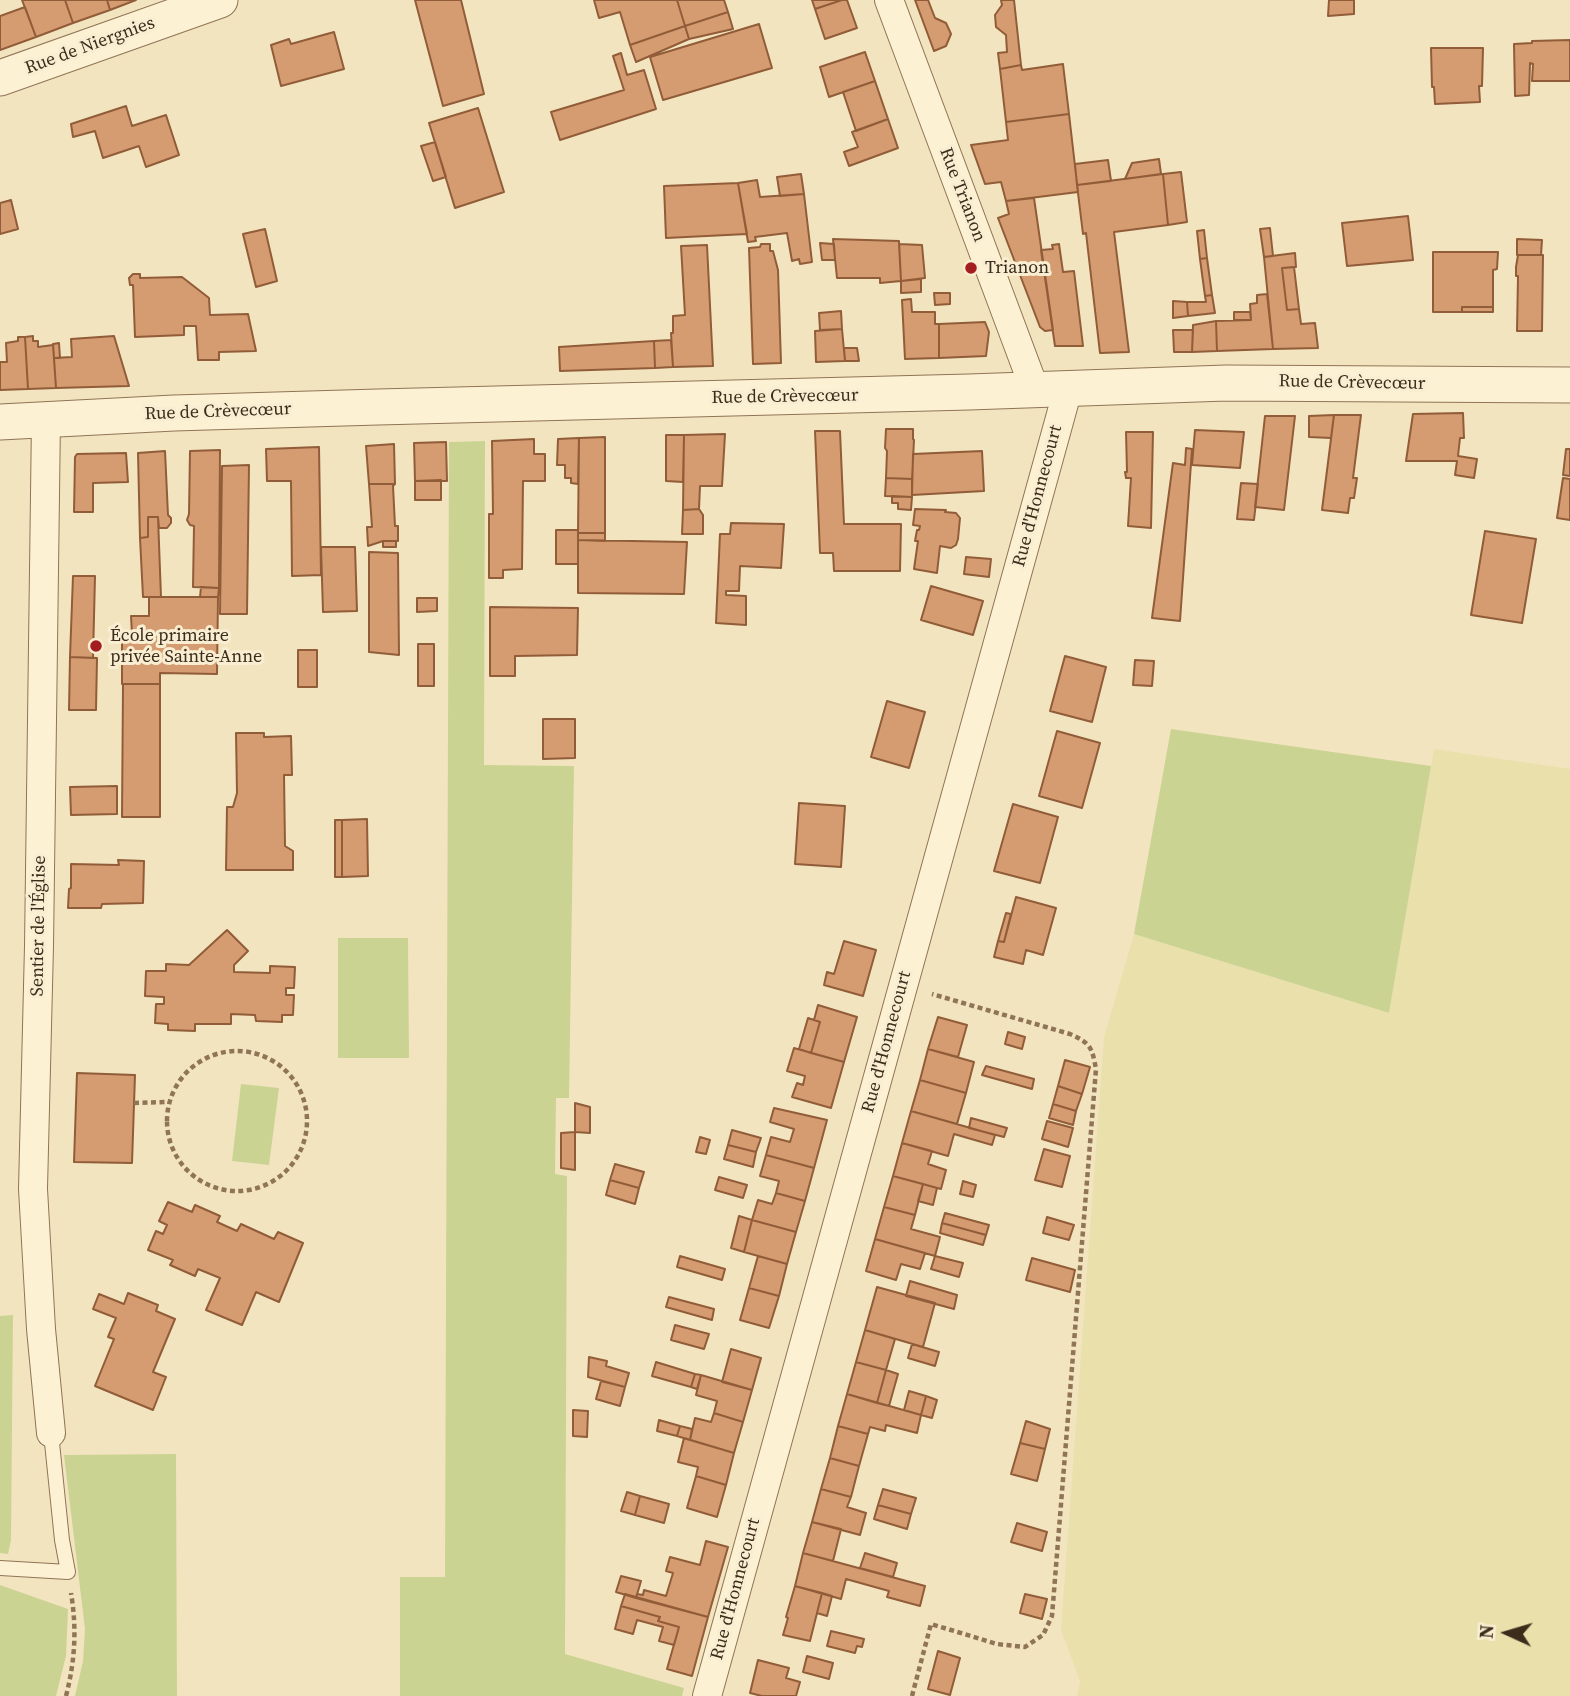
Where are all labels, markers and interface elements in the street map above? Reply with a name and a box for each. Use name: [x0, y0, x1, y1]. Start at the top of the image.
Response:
street label: Rue de Niergnies: [22, 12, 158, 80]
street label: Rue Trianon: [934, 145, 990, 245]
place label: Trianon: [985, 257, 1049, 279]
marker: Trianon: [963, 260, 979, 276]
street label: Rue de Crèvecœur: [1278, 371, 1426, 395]
street label: Rue de Crèvecœur: [711, 385, 859, 409]
street label: Rue de Crèvecœur: [144, 399, 292, 425]
street label: Rue d'Honnecourt: [1009, 423, 1067, 569]
place label: École primaire privée Sainte-Anne: [110, 625, 262, 668]
marker: École primaire privée Sainte-Anne: [88, 638, 104, 654]
street label: Sentier de l'Église: [27, 855, 51, 997]
street label: Rue d'Honnecourt: [858, 969, 916, 1115]
street label: Rue d'Honnecourt: [707, 1516, 765, 1662]
north arrow: [1472, 1598, 1542, 1668]
text: N: [1473, 1624, 1500, 1639]

